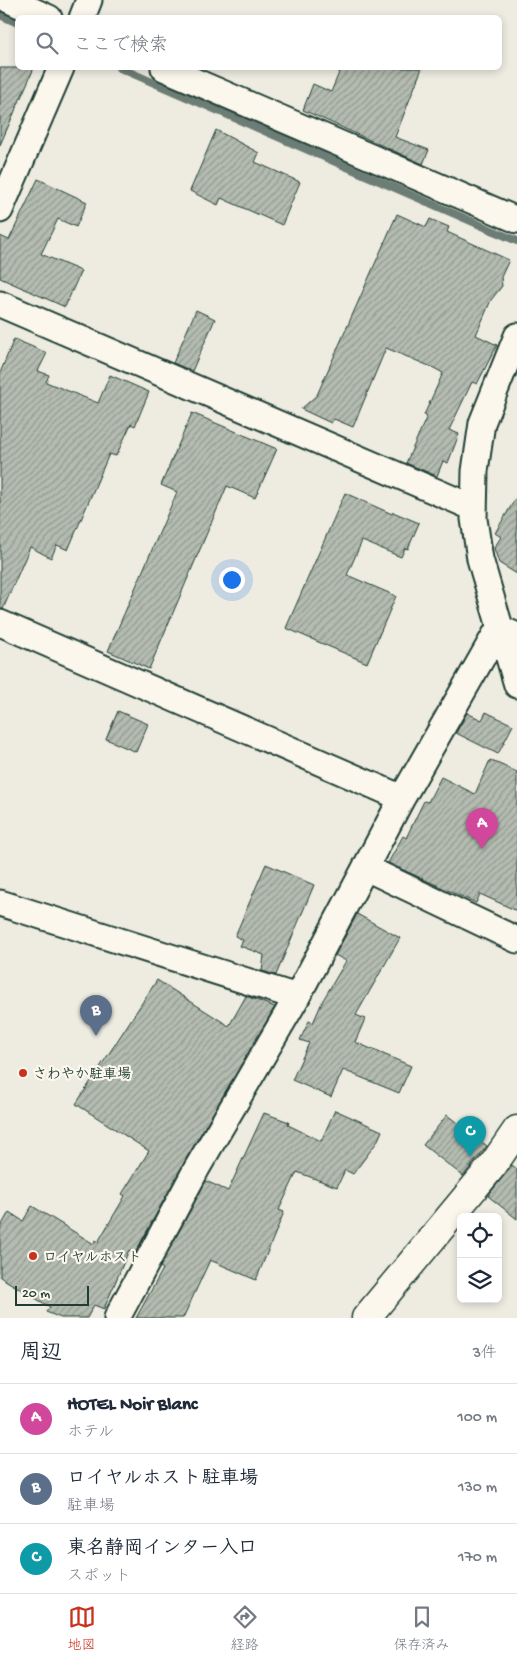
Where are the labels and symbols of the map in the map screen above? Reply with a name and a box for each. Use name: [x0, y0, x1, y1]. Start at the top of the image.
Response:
your location: [219, 567, 245, 593]
pin: A: [466, 808, 498, 849]
pin: B: [80, 995, 112, 1036]
place label: さわやか駐車場: [33, 1066, 131, 1084]
marker: さわやか駐車場: [17, 1067, 29, 1079]
pin: C: [454, 1116, 486, 1157]
marker: ロイヤルホスト: [27, 1250, 39, 1262]
place label: ロイヤルホスト: [43, 1250, 142, 1267]
scale bar: [15, 1283, 89, 1306]

